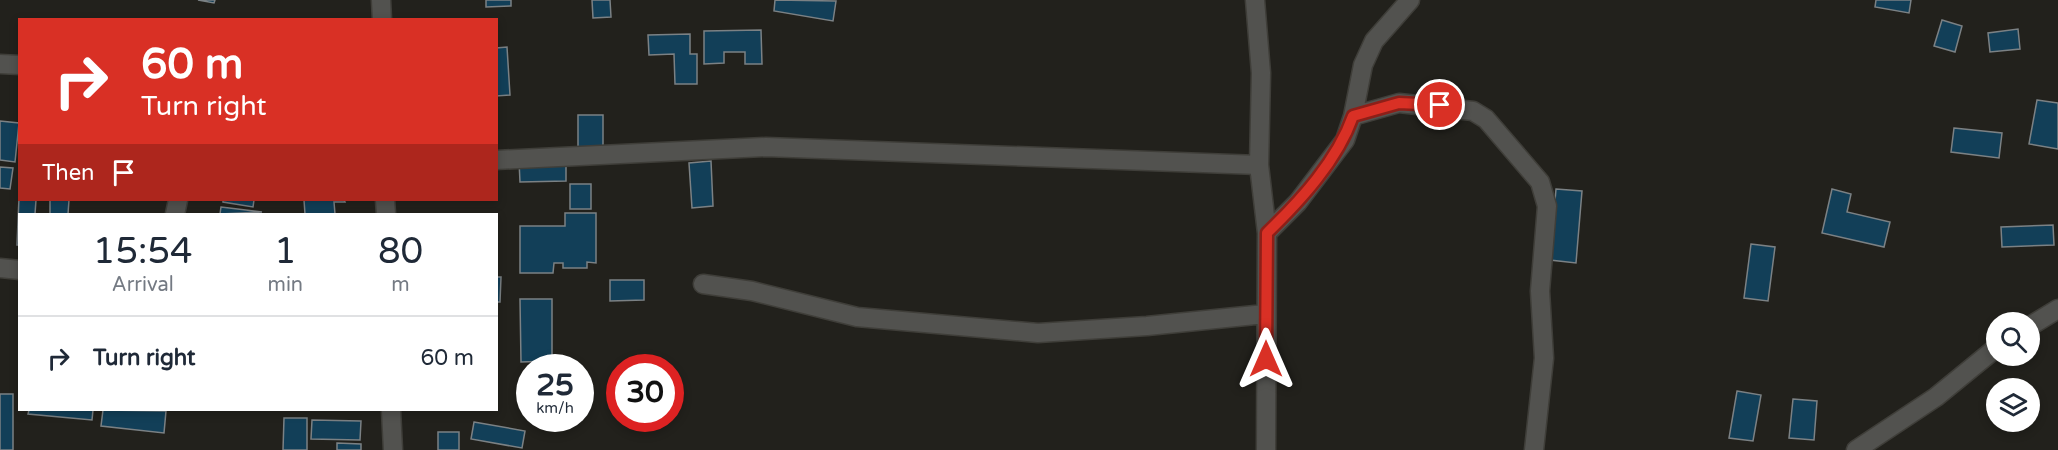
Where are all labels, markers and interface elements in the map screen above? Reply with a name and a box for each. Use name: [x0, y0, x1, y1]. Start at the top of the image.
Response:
text: 60 m: [141, 39, 243, 90]
icon: right: [42, 42, 120, 120]
pin: [1414, 79, 1465, 130]
icon: arrive: [1423, 88, 1456, 121]
text: Turn right: [141, 90, 267, 123]
icon: arrive: [107, 156, 140, 189]
text: Then: [42, 160, 95, 186]
text: 15:54: [93, 230, 193, 273]
text: 1: [274, 230, 297, 273]
text: 80: [378, 230, 423, 273]
text: Arrival: [112, 273, 174, 297]
text: min: [268, 273, 303, 297]
text: m: [391, 273, 410, 297]
map controls: [1986, 312, 2040, 432]
button: search: [1986, 312, 2040, 366]
position arrow: [1234, 327, 1298, 391]
icon: right: [42, 342, 75, 375]
text: Turn right: [93, 345, 195, 371]
text: 60 m: [420, 345, 474, 371]
speed limit sign: 30: [606, 354, 684, 432]
text: 25: [536, 367, 574, 404]
button: layers: [1986, 378, 2040, 432]
text: km/h: [536, 399, 574, 417]

